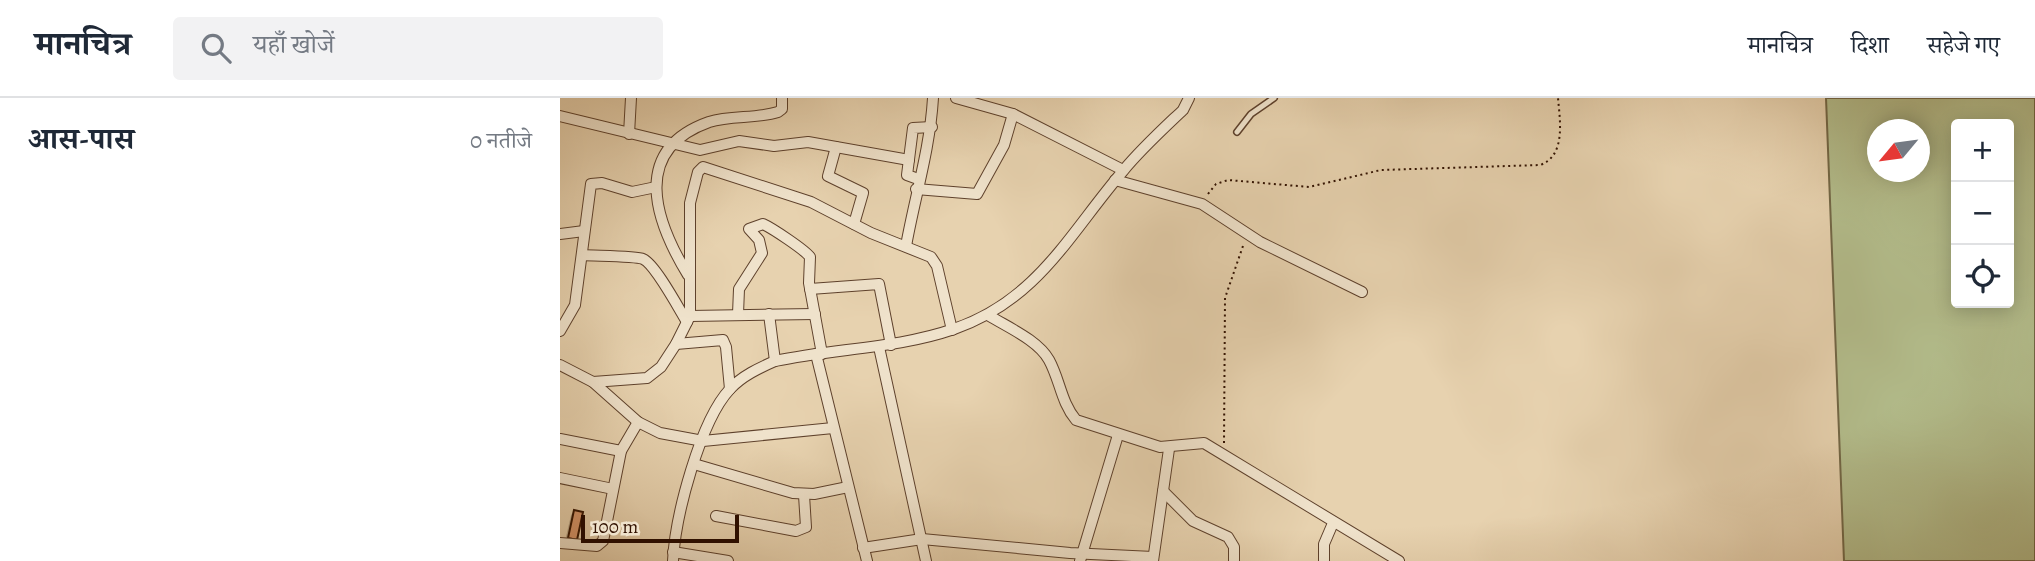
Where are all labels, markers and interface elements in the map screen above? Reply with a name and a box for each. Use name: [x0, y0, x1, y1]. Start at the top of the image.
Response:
search box: [173, 17, 663, 80]
text: मानचित्र: [35, 21, 131, 66]
text: यहाँ खोजें: [253, 27, 334, 62]
icon: search: [197, 29, 235, 67]
text: मानचित्र: [1748, 29, 1813, 61]
text: दिशा: [1851, 29, 1889, 61]
text: सहेजे गए: [1927, 29, 2000, 61]
text: आस-पास: [28, 119, 134, 159]
north arrow: [1867, 119, 1930, 182]
map controls: [1951, 119, 2014, 308]
button: +: [1951, 119, 2014, 182]
text: 0 नतीजे: [470, 125, 532, 156]
button: −: [1951, 182, 2014, 245]
button: locate: [1951, 245, 2014, 308]
scale bar: [581, 512, 738, 544]
text: 100 m: [592, 514, 638, 540]

